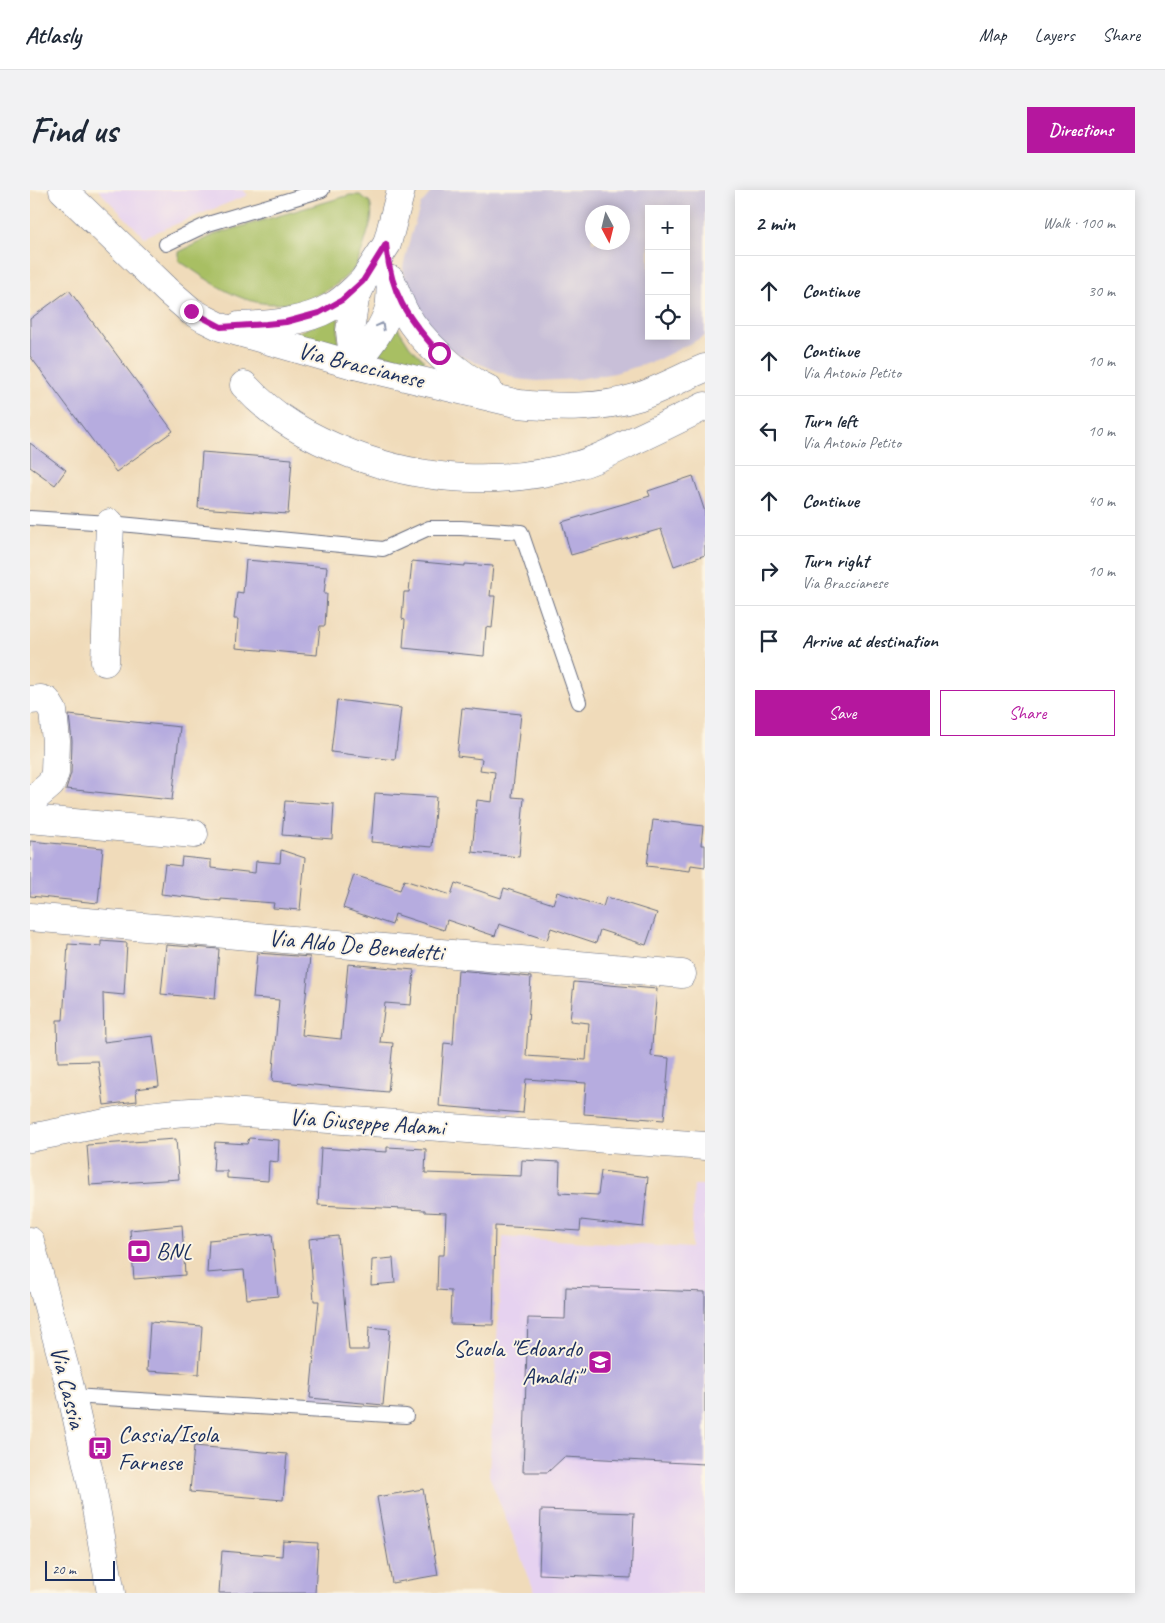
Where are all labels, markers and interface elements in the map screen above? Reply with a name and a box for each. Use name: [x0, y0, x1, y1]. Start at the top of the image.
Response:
text: Atlasly: [25, 20, 81, 50]
text: Map: [979, 24, 1007, 46]
text: Layers: [1035, 24, 1074, 46]
text: Share: [1102, 24, 1140, 46]
button: Directions: [1027, 107, 1135, 153]
text: Find us: [30, 108, 117, 153]
north arrow: [585, 205, 630, 250]
map controls: [645, 205, 690, 340]
button: +: [645, 205, 690, 250]
text: 2 min: [755, 210, 795, 236]
text: Walk · 100 m: [1043, 213, 1115, 233]
button: −: [645, 250, 690, 295]
icon: ahead: [755, 277, 783, 305]
text: Continue: [802, 279, 859, 303]
text: 30 m: [1088, 281, 1115, 301]
button: locate: [645, 295, 690, 340]
route end: [180, 300, 203, 323]
one-way arrow: [375, 322, 385, 331]
street label: Via Braccianese: [295, 335, 429, 396]
text: Continue: [802, 339, 859, 363]
route start: [428, 342, 451, 365]
icon: ahead: [755, 347, 783, 375]
text: 10 m: [1088, 351, 1115, 371]
text: Via Antonio Petito: [802, 363, 901, 383]
text: Turn left: [802, 409, 857, 433]
icon: left: [755, 417, 783, 445]
text: 10 m: [1088, 421, 1115, 441]
text: Via Antonio Petito: [802, 433, 901, 453]
icon: ahead: [755, 487, 783, 515]
text: Continue: [802, 489, 859, 513]
text: 40 m: [1088, 491, 1115, 511]
text: Turn right: [802, 549, 869, 573]
icon: right: [755, 557, 783, 585]
text: 10 m: [1088, 561, 1115, 581]
text: Via Braccianese: [802, 573, 888, 593]
icon: arrive: [755, 627, 783, 655]
text: Arrive at destination: [802, 629, 938, 653]
button: Save: [755, 690, 930, 736]
button: Share: [940, 690, 1115, 736]
street label: Via Aldo De Benedetti: [267, 922, 447, 968]
street label: Via Giuseppe Adami: [288, 1102, 448, 1143]
place label: BNL: [156, 1236, 193, 1266]
bank icon: BNL: [126, 1238, 152, 1264]
place label: Scuola "Edoardo Amaldi": [453, 1333, 587, 1391]
street label: Via Cassia: [43, 1343, 93, 1433]
school or university icon: Scuola "Edoardo Amaldi": [587, 1349, 613, 1375]
place label: Cassia/Isola Farnese: [118, 1419, 220, 1477]
bus stop icon: Cassia/Isola Farnese: [87, 1435, 113, 1461]
scale bar: [45, 1558, 115, 1581]
text: 20 m: [52, 1561, 76, 1578]

